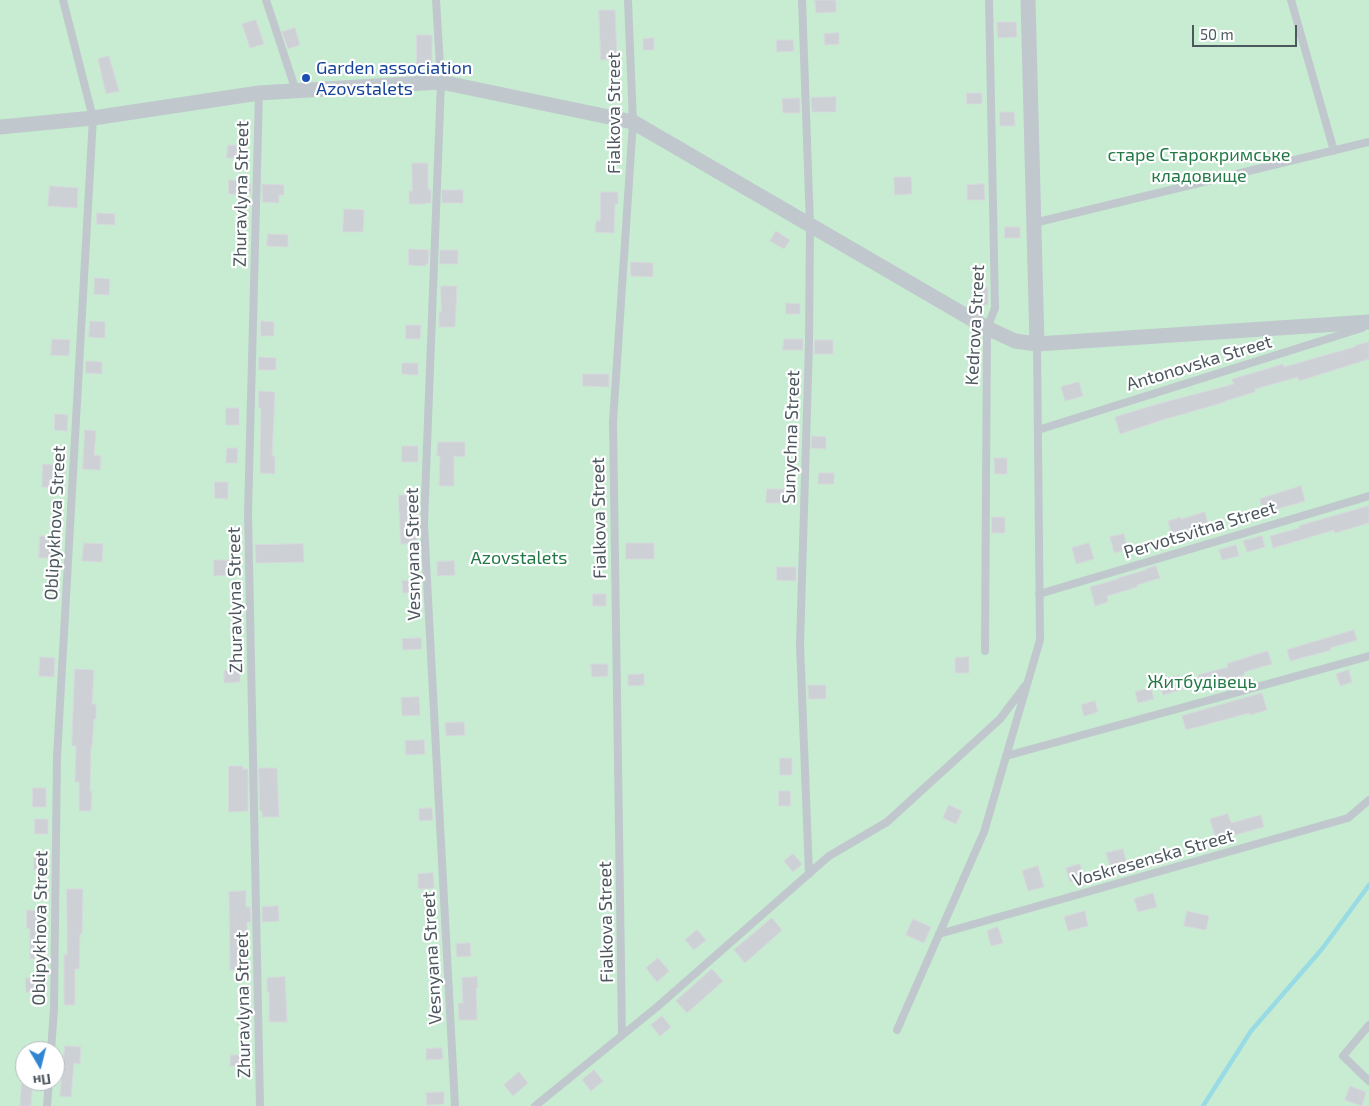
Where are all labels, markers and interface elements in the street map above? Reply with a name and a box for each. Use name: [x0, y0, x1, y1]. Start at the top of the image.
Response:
scale bar: [1194, 15, 1299, 47]
text: 50 m: [1200, 25, 1234, 43]
street label: Fialkova Street: [603, 52, 625, 174]
place label: Garden association Azovstalets: [316, 57, 472, 100]
marker: Garden association Azovstalets: [300, 72, 312, 84]
street label: Zhuravlyna Street: [229, 121, 253, 267]
park label: старе Старокримське кладовище: [1107, 144, 1291, 186]
street label: Kedrova Street: [961, 264, 989, 386]
street label: Antonovska Street: [1124, 331, 1274, 395]
street label: Sunychna Street: [778, 370, 804, 504]
street label: Oblipykhova Street: [40, 445, 70, 601]
street label: Fialkova Street: [587, 457, 611, 579]
street label: Vesnyana Street: [401, 487, 425, 621]
street label: Pervotsvitna Street: [1121, 497, 1279, 563]
street label: Zhuravlyna Street: [223, 527, 247, 673]
park label: Azovstalets: [471, 547, 567, 569]
park label: Житбудівець: [1147, 671, 1257, 693]
street label: Voskresenska Street: [1070, 825, 1236, 891]
street label: Oblipykhova Street: [28, 850, 52, 1006]
street label: Fialkova Street: [594, 861, 618, 983]
street label: Vesnyana Street: [418, 891, 446, 1025]
street label: Zhuravlyna Street: [231, 932, 255, 1078]
north arrow: [15, 1041, 65, 1091]
text: Пн: [32, 1071, 52, 1090]

